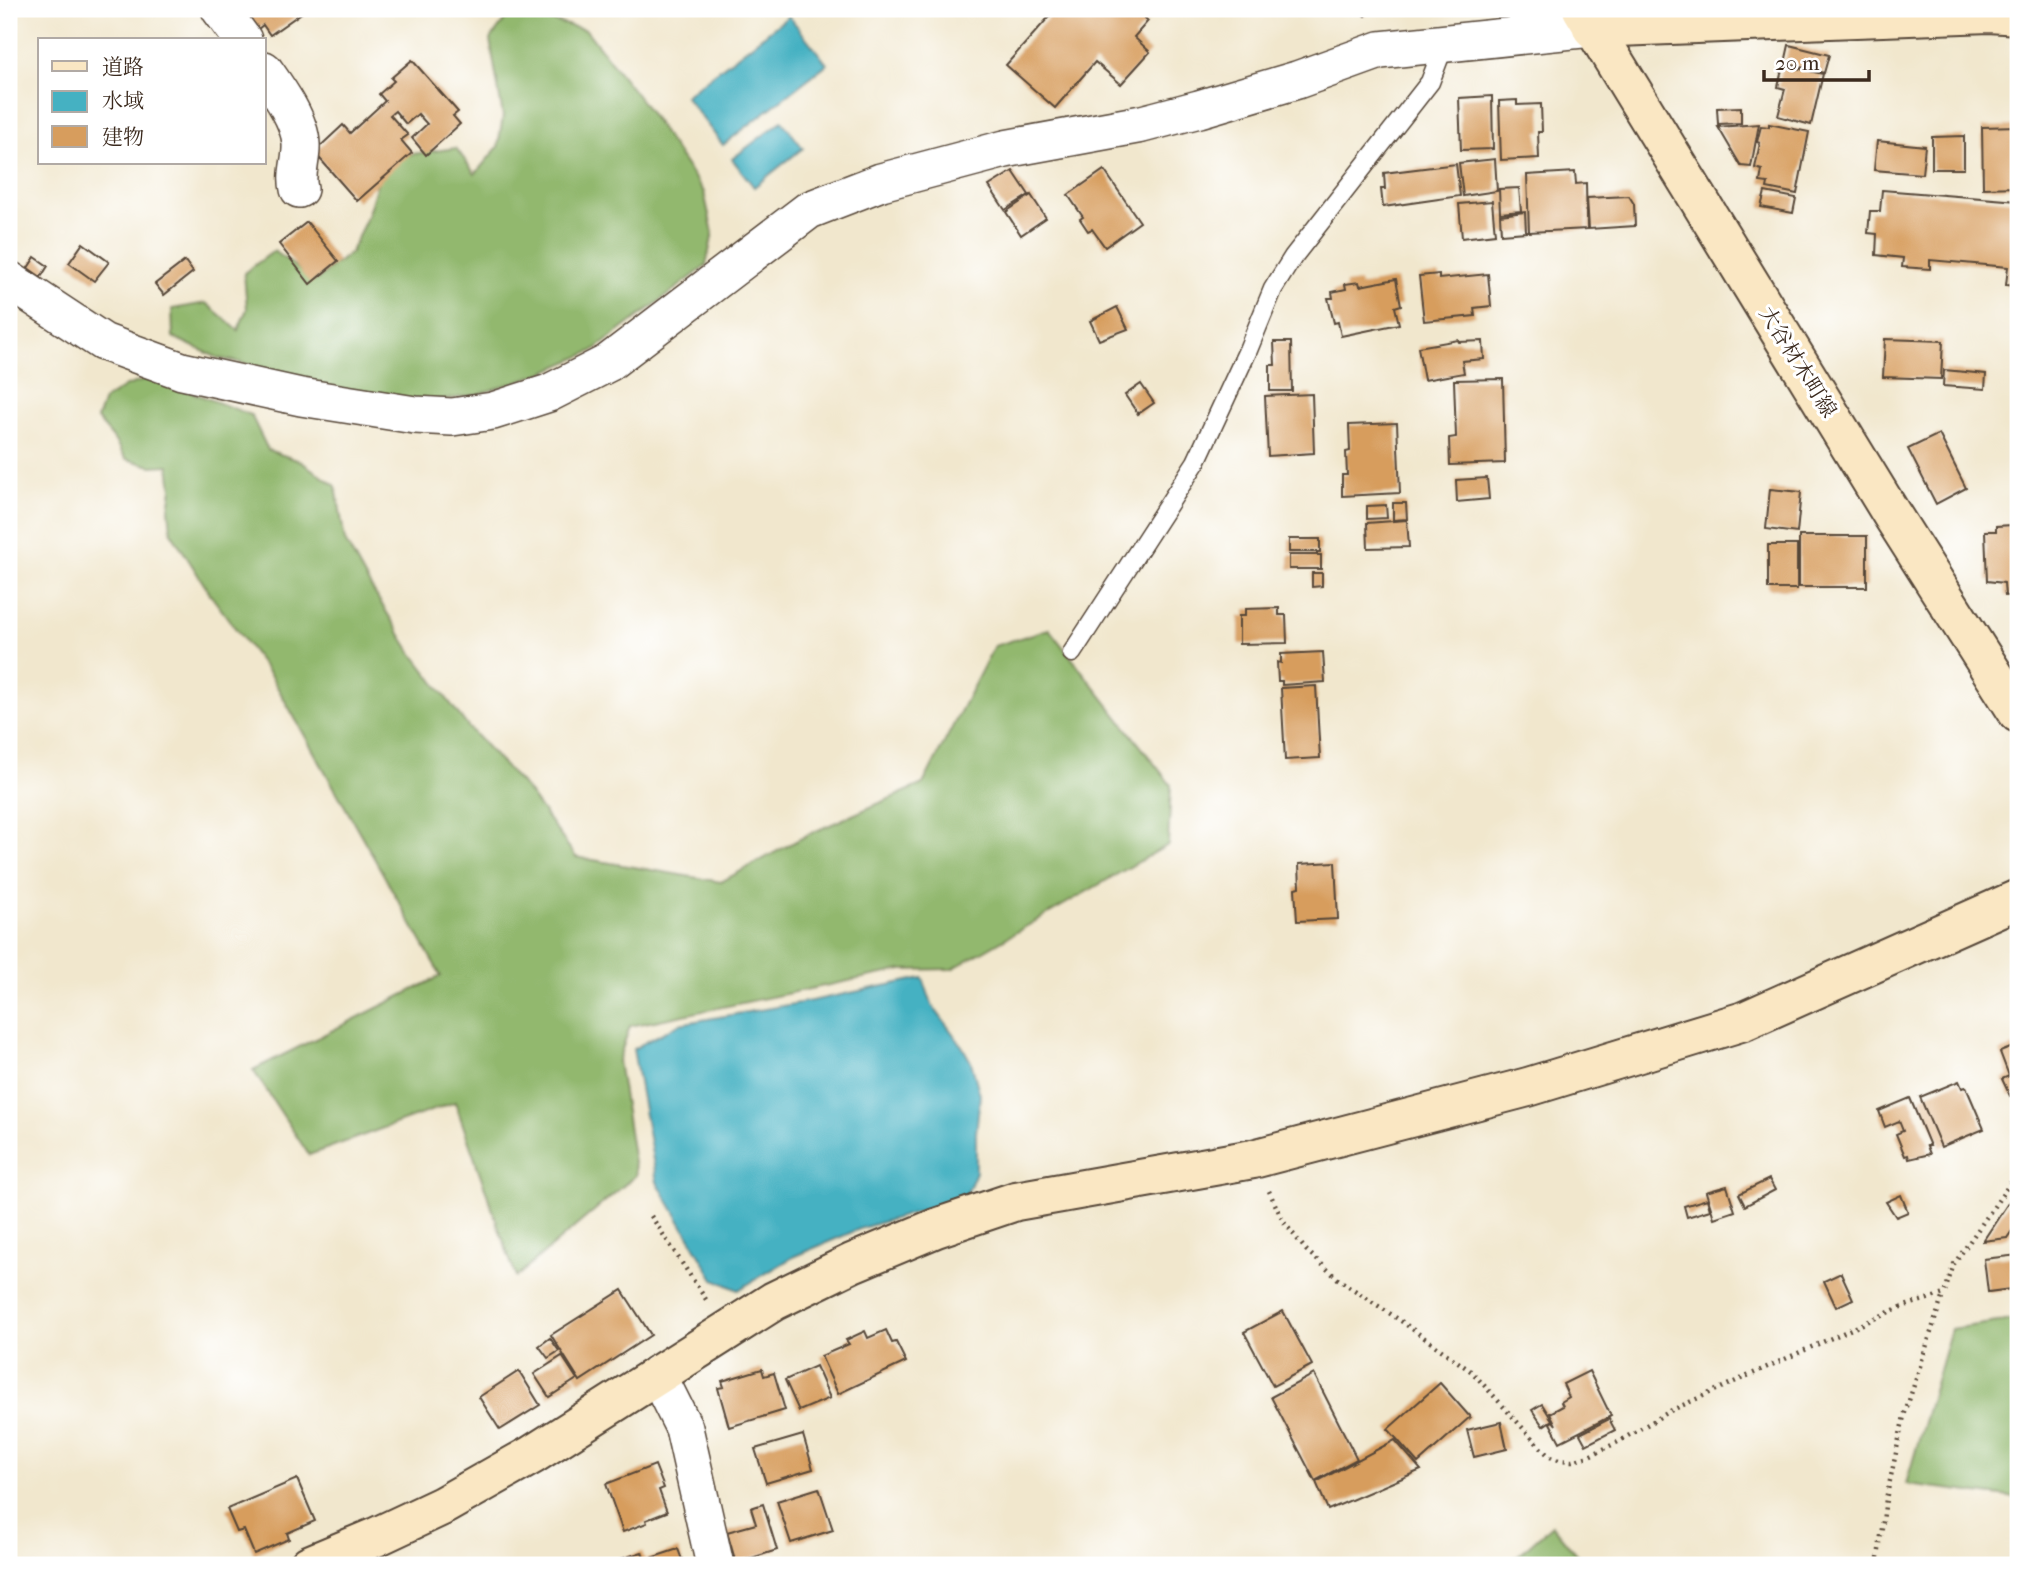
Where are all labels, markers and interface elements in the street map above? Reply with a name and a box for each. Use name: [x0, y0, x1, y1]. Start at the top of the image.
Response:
legend: [38, 38, 266, 164]
scale bar: [1764, 38, 1870, 82]
text: 20 m: [1775, 51, 1820, 75]
text: 道路: [102, 55, 144, 79]
text: 水域: [102, 89, 144, 113]
text: 建物: [102, 125, 144, 149]
street label: 大谷材木町線: [1754, 302, 1842, 422]

